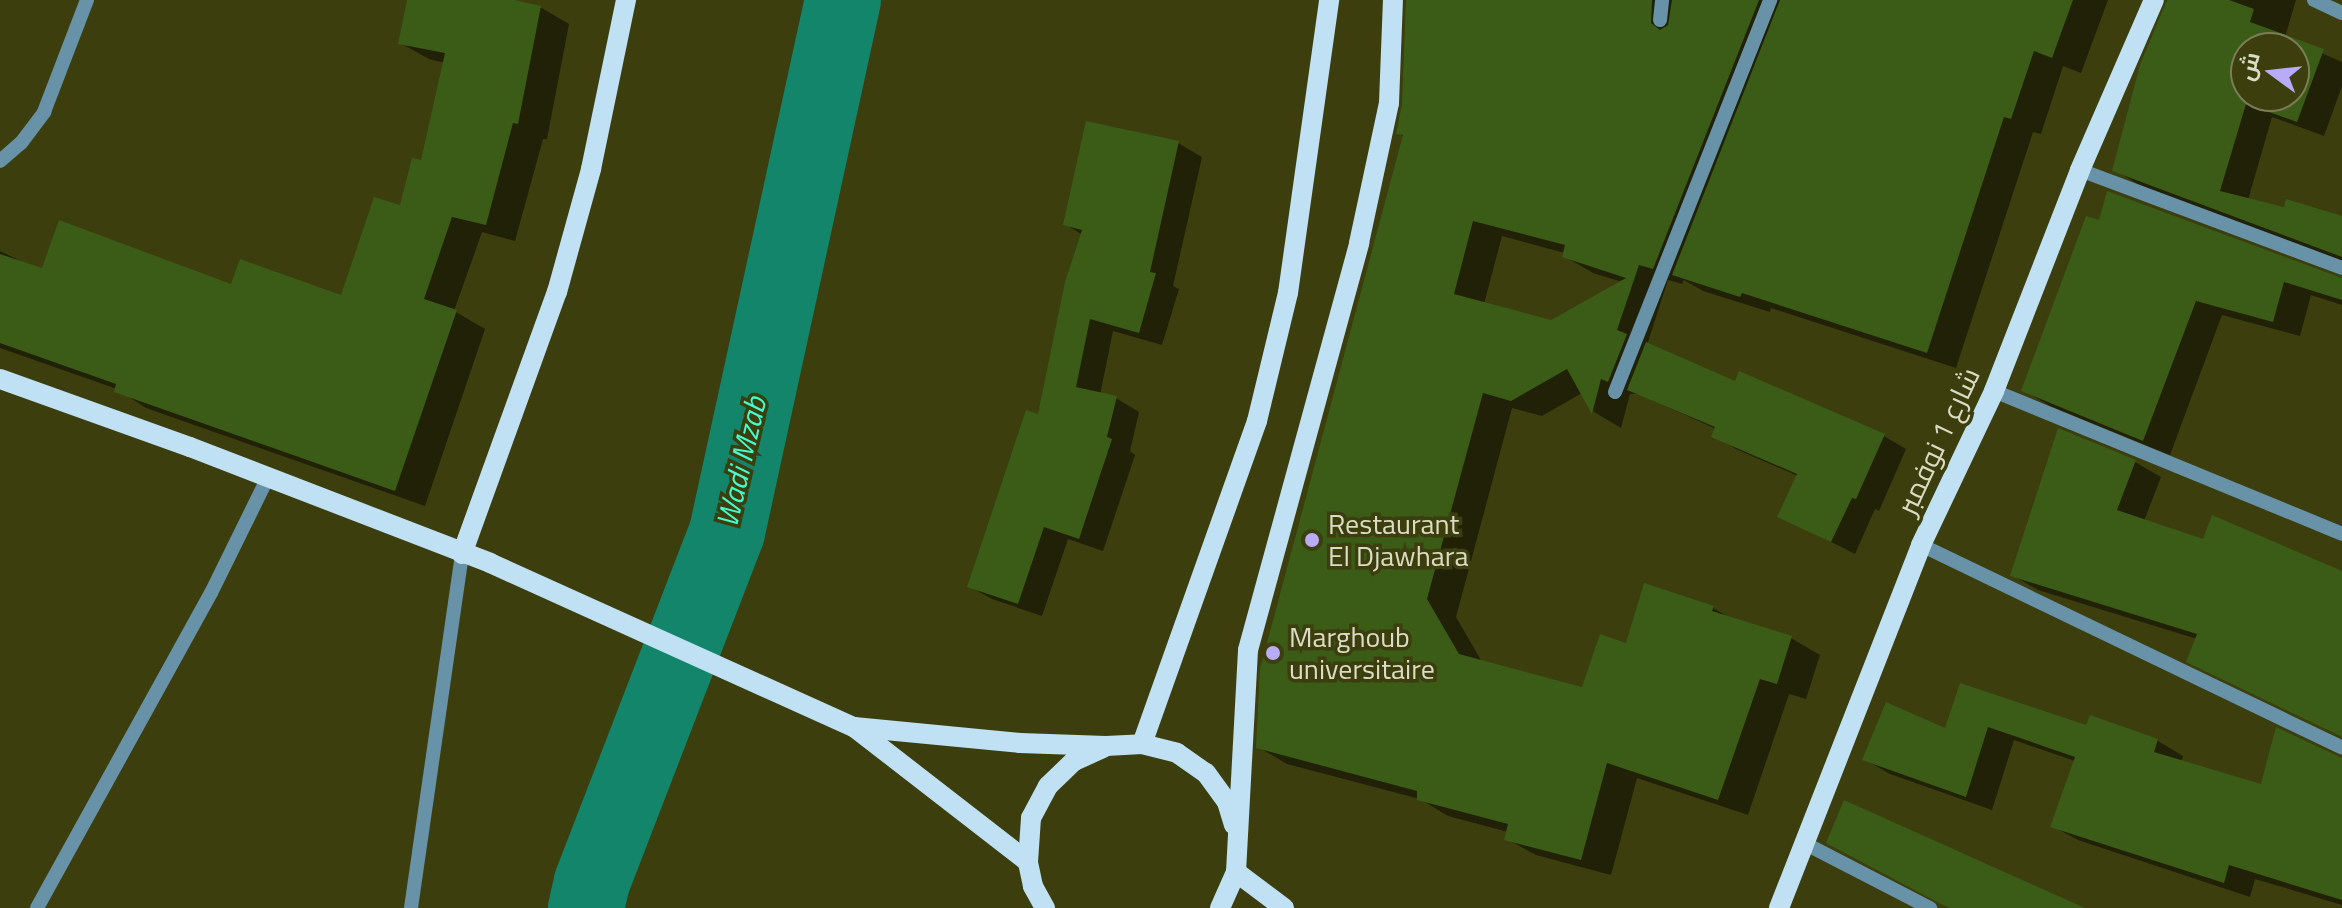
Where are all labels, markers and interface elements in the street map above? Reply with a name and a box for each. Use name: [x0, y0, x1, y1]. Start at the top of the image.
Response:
north arrow: [2230, 32, 2310, 112]
text: ش: [2229, 48, 2269, 84]
street label: شارع 1 نوفمبر: [1889, 362, 1987, 520]
water label: Wadi Mzab: [709, 393, 773, 531]
place label: Restaurant El Djawhara: [1328, 507, 1468, 573]
marker: Restaurant El Djawhara: [1303, 531, 1321, 549]
place label: Marghoub universitaire: [1289, 620, 1435, 686]
marker: Marghoub universitaire: [1264, 644, 1282, 662]

